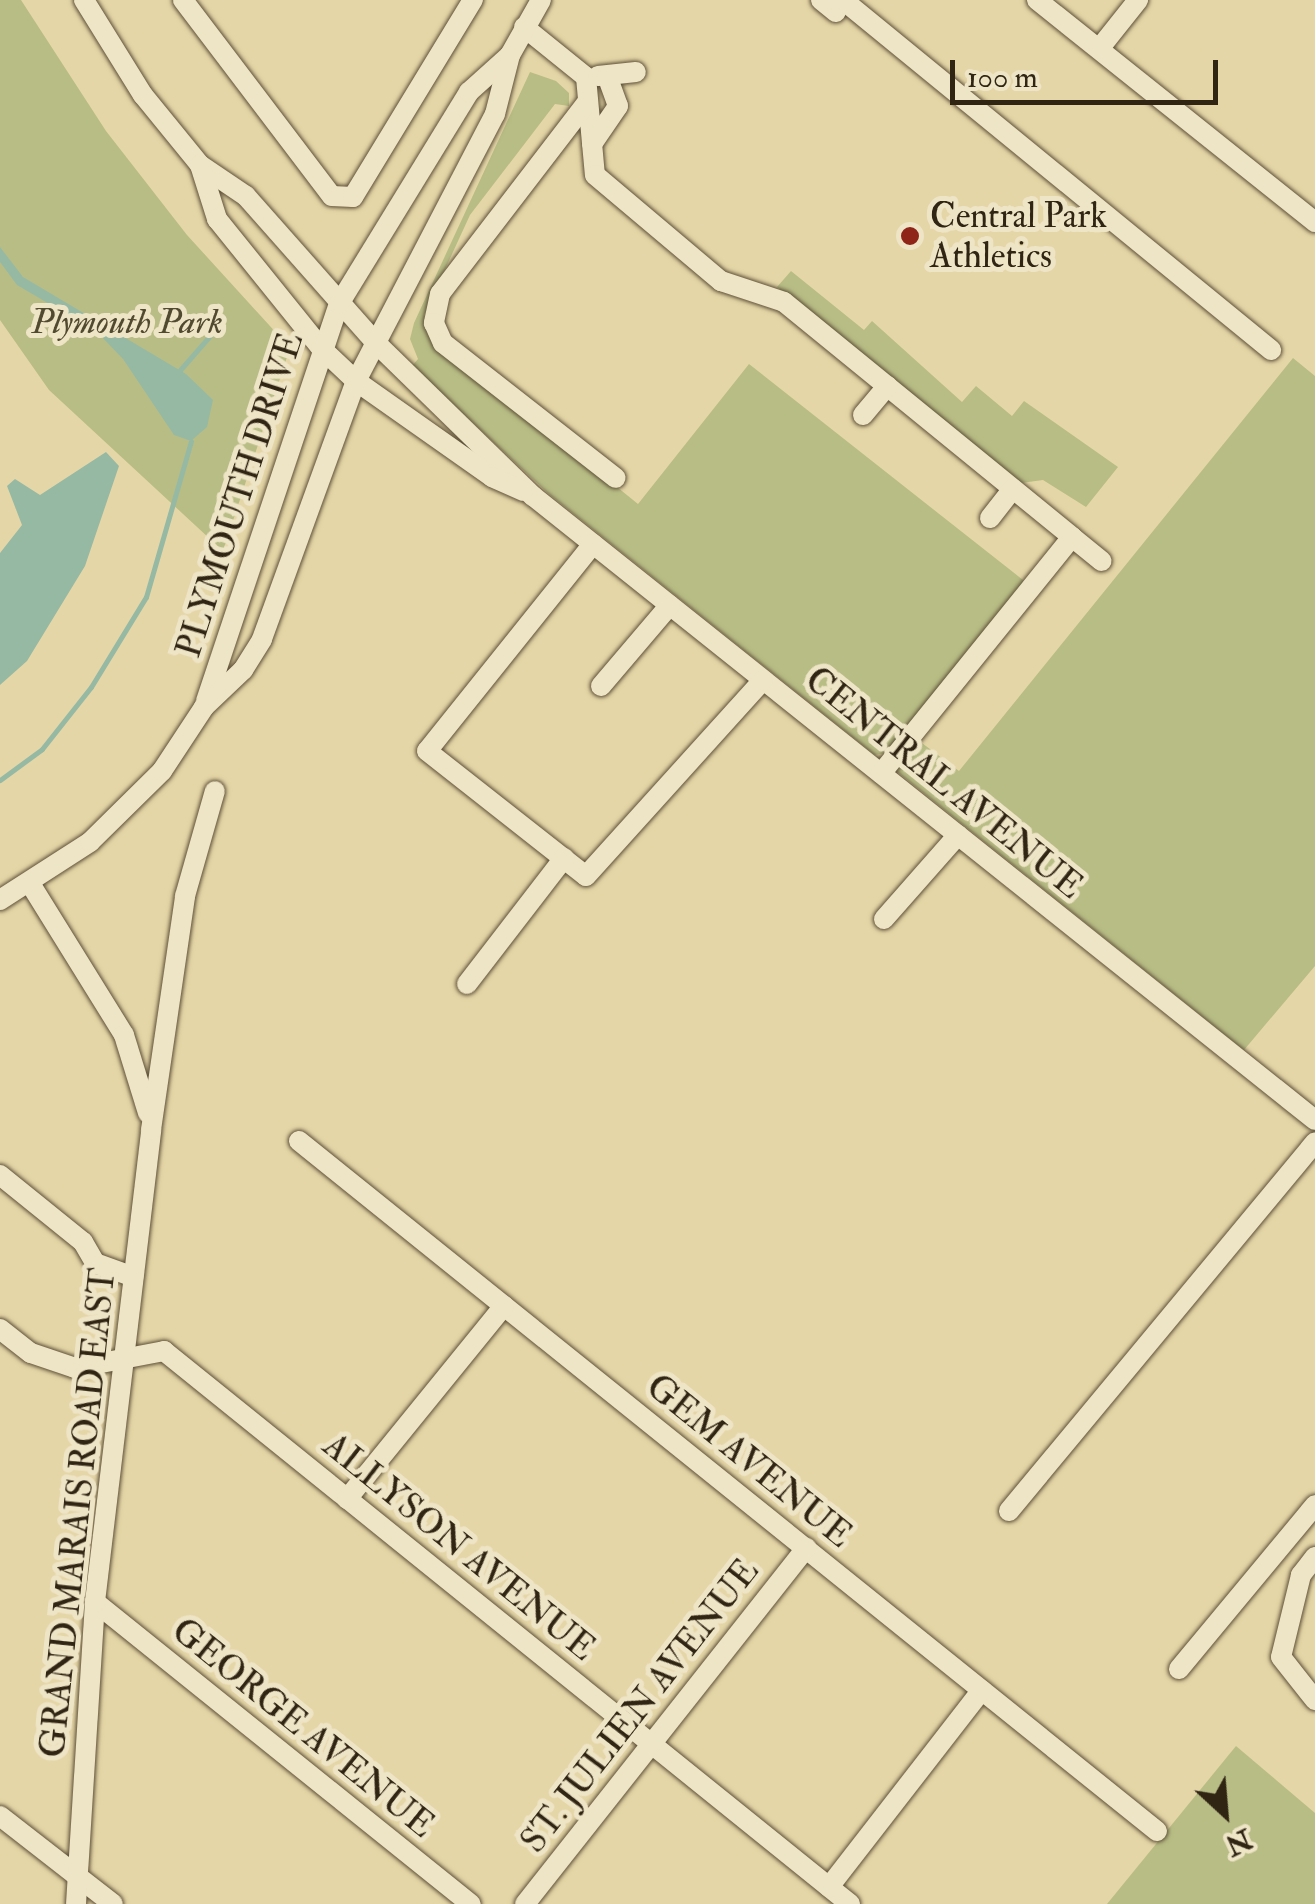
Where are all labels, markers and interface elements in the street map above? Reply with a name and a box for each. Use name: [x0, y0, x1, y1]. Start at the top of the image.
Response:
scale bar: [955, 40, 1222, 102]
text: 100 m: [967, 59, 1038, 96]
place label: Central Park Athletics: [930, 195, 1107, 277]
marker: Central Park Athletics: [899, 225, 921, 247]
park label: Plymouth Park: [31, 301, 223, 343]
street label: PLYMOUTH DRIVE: [168, 327, 312, 663]
street label: CENTRAL AVENUE: [797, 658, 1091, 908]
street label: GRAND MARAIS ROAD EAST: [31, 1266, 125, 1760]
street label: GEM AVENUE: [638, 1365, 860, 1557]
street label: ALLYSON AVENUE: [315, 1424, 603, 1670]
street label: ST. JULIEN AVENUE: [512, 1551, 768, 1861]
street label: GEORGE AVENUE: [163, 1609, 443, 1847]
north arrow: [1175, 1764, 1275, 1864]
text: N: [1219, 1820, 1257, 1863]

